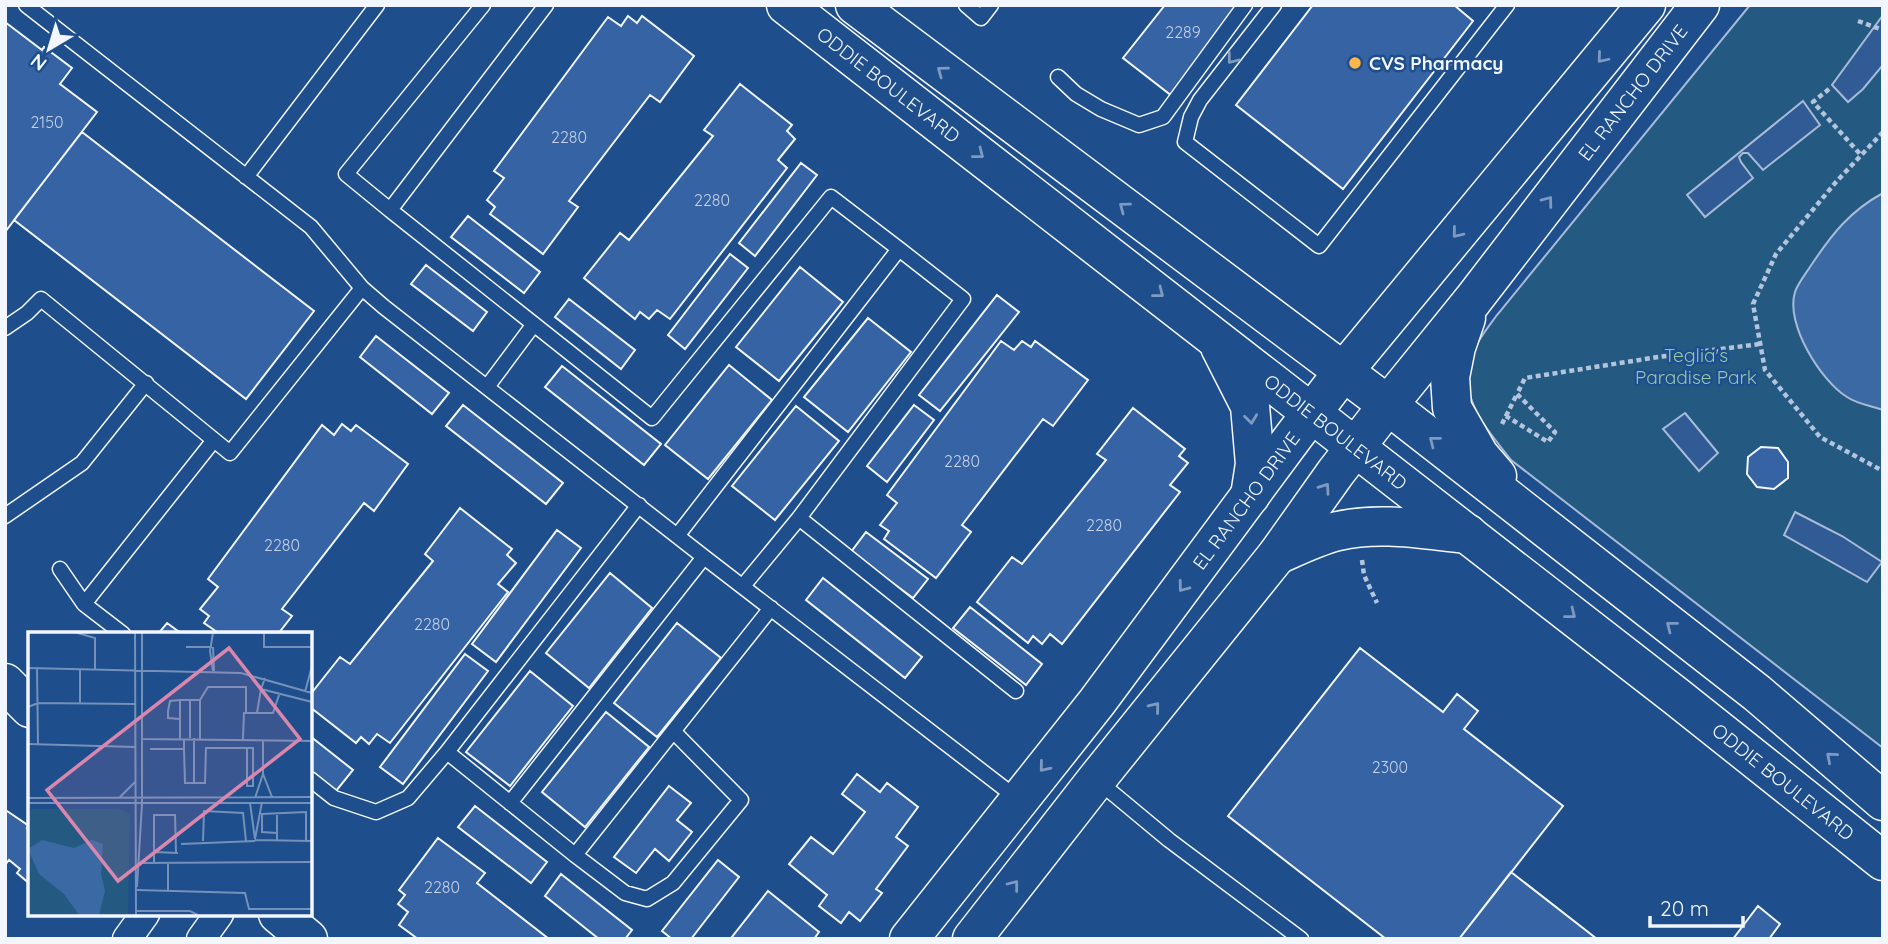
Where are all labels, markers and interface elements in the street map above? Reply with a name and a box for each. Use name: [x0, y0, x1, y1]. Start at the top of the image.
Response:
north arrow: [14, 14, 84, 84]
street label: EL RANCHO DRIVE: [1573, 20, 1693, 165]
street label: ODDIE BOULEVARD: [812, 22, 965, 148]
house number: 2289: [1165, 22, 1201, 42]
text: N: [26, 49, 51, 76]
one-way arrow: [1598, 49, 1610, 62]
one-way arrow: [1227, 51, 1240, 63]
place label: CVS Pharmacy: [1369, 51, 1504, 75]
marker: CVS Pharmacy: [1347, 55, 1363, 71]
one-way arrow: [937, 66, 950, 79]
house number: 2150: [30, 112, 64, 132]
house number: 2280: [551, 127, 587, 147]
one-way arrow: [971, 146, 983, 159]
house number: 2280: [694, 190, 730, 210]
one-way arrow: [1540, 196, 1553, 209]
one-way arrow: [1119, 203, 1132, 216]
one-way arrow: [1453, 225, 1465, 238]
one-way arrow: [1151, 285, 1163, 298]
park label: Teglia's Paradise Park: [1635, 343, 1757, 389]
street label: ODDIE BOULEVARD: [1259, 369, 1412, 495]
one-way arrow: [1244, 414, 1259, 425]
street label: EL RANCHO DRIVE: [1187, 427, 1305, 574]
one-way arrow: [1429, 436, 1441, 449]
house number: 2280: [944, 451, 980, 471]
one-way arrow: [1317, 483, 1329, 496]
house number: 2280: [1086, 515, 1122, 535]
house number: 2280: [264, 535, 300, 555]
one-way arrow: [1179, 579, 1191, 592]
one-way arrow: [1563, 606, 1575, 619]
house number: 2280: [414, 614, 450, 634]
one-way arrow: [1666, 621, 1679, 634]
inset map: [28, 632, 312, 916]
one-way arrow: [1147, 702, 1159, 715]
street label: ODDIE BOULEVARD: [1707, 718, 1859, 845]
one-way arrow: [1826, 753, 1839, 765]
house number: 2300: [1372, 757, 1408, 777]
one-way arrow: [1040, 760, 1053, 772]
house number: 2280: [424, 877, 460, 897]
one-way arrow: [1005, 880, 1018, 893]
scale bar: [1650, 884, 1743, 928]
text: 20 m: [1660, 895, 1709, 921]

